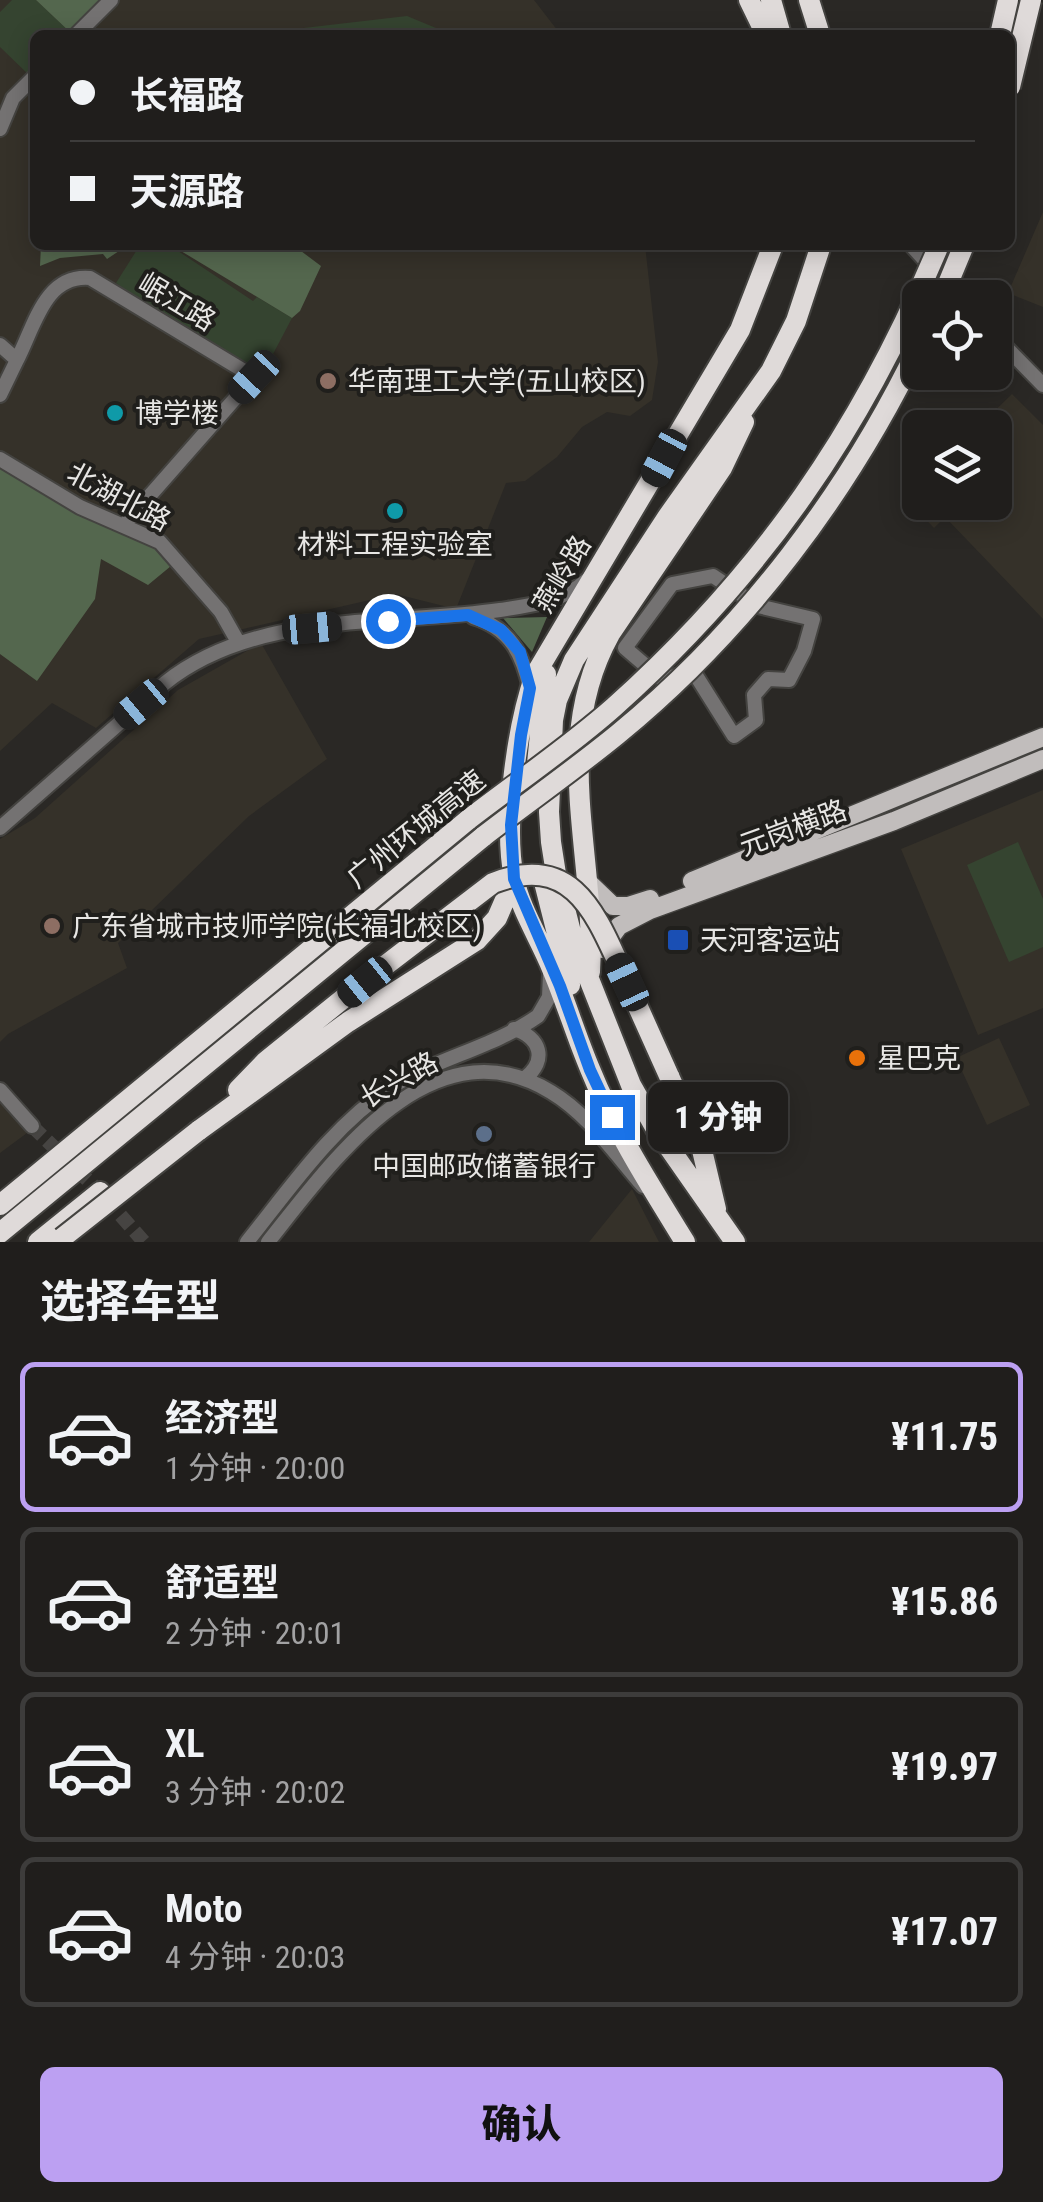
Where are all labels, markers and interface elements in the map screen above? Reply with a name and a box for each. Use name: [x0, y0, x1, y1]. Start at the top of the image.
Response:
text: 长福路: [130, 74, 244, 118]
text: 天源路: [130, 170, 244, 214]
street label: 岷江路: [132, 266, 222, 338]
map controls: [902, 280, 1012, 520]
button: locate: [902, 280, 1012, 390]
car: [223, 345, 285, 409]
place label: 华南理工大学(五山校区): [348, 365, 646, 398]
marker: 华南理工大学(五山校区): [317, 370, 339, 392]
place label: 博学楼: [135, 397, 219, 430]
marker: 博学楼: [104, 402, 126, 424]
button: layers: [902, 410, 1012, 520]
car: [637, 424, 691, 492]
street label: 北湖北路: [62, 456, 176, 538]
marker: 材料工程实验室: [384, 500, 406, 522]
place label: 材料工程实验室: [297, 528, 493, 561]
street label: 燕岭路: [526, 529, 598, 619]
route start: [366, 599, 411, 644]
car: [281, 610, 343, 646]
car: [108, 673, 174, 735]
street label: 广州环城高速: [340, 763, 492, 895]
street label: 元岗横路: [735, 793, 851, 863]
place label: 广东省城市技师学院(长福北校区): [72, 910, 482, 943]
marker: 广东省城市技师学院(长福北校区): [41, 915, 63, 937]
place label: 天河客运站: [700, 924, 840, 957]
marker: 天河客运站: [665, 927, 691, 953]
car: [601, 948, 653, 1016]
car: [332, 951, 398, 1013]
place label: 星巴克: [877, 1042, 961, 1075]
street label: 长兴路: [354, 1045, 444, 1115]
marker: 星巴克: [846, 1047, 868, 1069]
callout: 1 分钟: [647, 1082, 787, 1152]
route end: [590, 1095, 635, 1140]
text: 1 分钟: [674, 1098, 762, 1136]
marker: 中国邮政储蓄银行: [473, 1123, 495, 1145]
place label: 中国邮政储蓄银行: [372, 1150, 596, 1183]
text: 选择车型: [40, 1275, 220, 1328]
icon: car: [45, 1392, 135, 1482]
text: 经济型: [165, 1396, 279, 1440]
text: ¥11.75: [891, 1415, 998, 1459]
text: 1 分钟 · 20:00: [165, 1449, 345, 1487]
icon: car: [45, 1557, 135, 1647]
text: 舒适型: [165, 1561, 279, 1605]
text: ¥15.86: [891, 1580, 998, 1624]
text: 2 分钟 · 20:01: [165, 1614, 345, 1652]
icon: car: [45, 1722, 135, 1812]
text: XL: [165, 1722, 204, 1766]
text: ¥19.97: [891, 1745, 998, 1789]
text: 3 分钟 · 20:02: [165, 1773, 345, 1811]
icon: car: [45, 1887, 135, 1977]
text: Moto: [165, 1887, 243, 1931]
text: ¥17.07: [891, 1910, 998, 1954]
text: 4 分钟 · 20:03: [165, 1938, 345, 1976]
button: 确认: [40, 2067, 1003, 2182]

